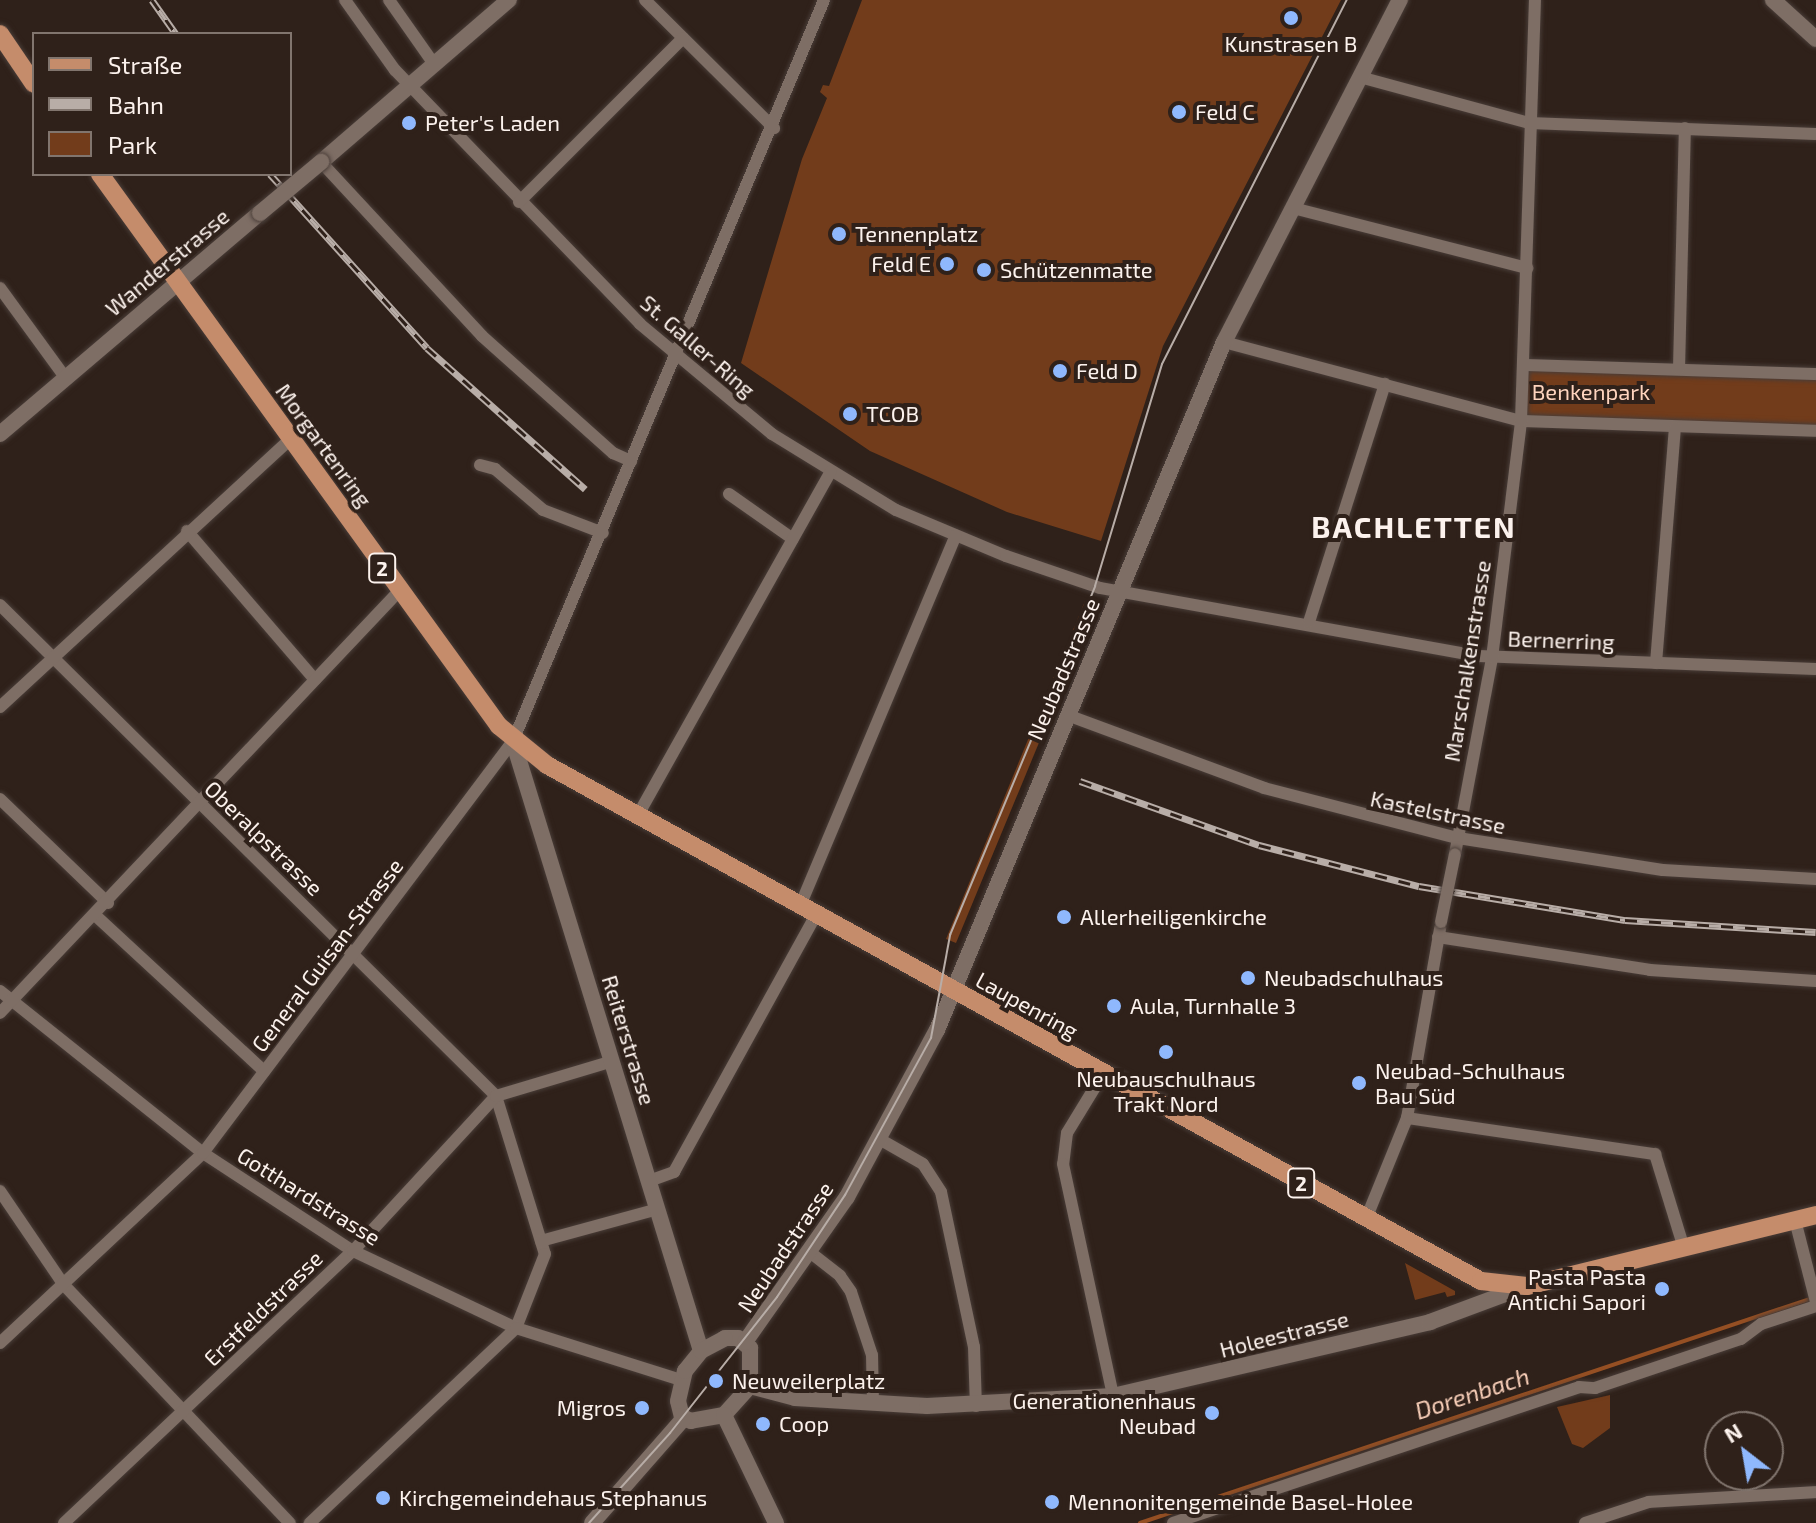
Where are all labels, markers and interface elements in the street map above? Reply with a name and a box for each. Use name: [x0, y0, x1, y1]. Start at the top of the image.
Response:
marker: Kunstrasen B: [1282, 9, 1300, 27]
place label: Kunstrasen B: [1224, 31, 1358, 57]
legend: [32, 32, 292, 176]
text: Straße: [108, 50, 182, 79]
text: Bahn: [108, 90, 164, 119]
place label: Feld C: [1195, 99, 1255, 125]
marker: Feld C: [1170, 103, 1188, 121]
place label: Peter's Laden: [425, 110, 560, 136]
marker: Peter's Laden: [400, 114, 418, 132]
text: Park: [108, 130, 157, 159]
street label: Wanderstrasse: [100, 203, 234, 321]
place label: Tennenplatz: [855, 221, 978, 247]
marker: Tennenplatz: [830, 225, 848, 243]
place label: Feld E: [871, 251, 931, 277]
marker: Feld E: [938, 255, 956, 273]
place label: Schützenmatte: [1000, 257, 1153, 283]
marker: Schützenmatte: [975, 261, 993, 279]
street label: St. Galler-Ring: [635, 289, 761, 403]
place label: Feld D: [1076, 358, 1138, 384]
marker: Feld D: [1051, 362, 1069, 380]
street label: Morgartenring: [270, 378, 378, 512]
park label: Benkenpark: [1532, 379, 1650, 405]
place label: TCOB: [866, 401, 919, 427]
marker: TCOB: [841, 405, 859, 423]
district label: BACHLETTEN: [1311, 508, 1517, 544]
road number: 2: [368, 552, 396, 584]
street label: Marschalkenstrasse: [1438, 558, 1496, 764]
street label: Neubadstrasse: [1021, 594, 1105, 744]
street label: Bernerring: [1507, 625, 1615, 655]
street label: Oberalpstrasse: [199, 775, 329, 901]
street label: Kastelstrasse: [1368, 785, 1508, 839]
street label: General Guisan-Strasse: [246, 853, 408, 1057]
place label: Allerheiligenkirche: [1080, 904, 1267, 930]
marker: Allerheiligenkirche: [1055, 908, 1073, 926]
place label: Neubadschulhaus: [1264, 965, 1443, 991]
street label: Laupenring: [971, 966, 1083, 1044]
marker: Neubadschulhaus: [1239, 969, 1257, 987]
street label: Reiterstrasse: [597, 972, 661, 1108]
place label: Aula, Turnhalle 3: [1130, 993, 1297, 1019]
marker: Aula, Turnhalle 3: [1105, 997, 1123, 1015]
marker: Neubauschulhaus Trakt Nord: [1157, 1043, 1175, 1061]
place label: Neubad-Schulhaus Bau Süd: [1375, 1057, 1565, 1108]
place label: Neubauschulhaus Trakt Nord: [1076, 1065, 1256, 1116]
marker: Neubad-Schulhaus Bau Süd: [1350, 1074, 1368, 1092]
street label: Gotthardstrasse: [233, 1141, 385, 1251]
road number: 2: [1287, 1167, 1315, 1199]
street label: Neubadstrasse: [732, 1177, 838, 1317]
street label: Erstfeldstrasse: [198, 1245, 328, 1371]
place label: Pasta Pasta Antichi Sapori: [1508, 1263, 1646, 1314]
marker: Pasta Pasta Antichi Sapori: [1653, 1280, 1671, 1298]
street label: Holeestrasse: [1217, 1305, 1351, 1363]
water label: Dorenbach: [1411, 1361, 1533, 1425]
place label: Neuweilerplatz: [732, 1368, 885, 1394]
marker: Neuweilerplatz: [707, 1372, 725, 1390]
place label: Generationenhaus Neubad: [1013, 1387, 1196, 1438]
place label: Migros: [557, 1395, 626, 1421]
marker: Migros: [633, 1399, 651, 1417]
marker: Generationenhaus Neubad: [1203, 1404, 1221, 1422]
place label: Coop: [779, 1411, 829, 1437]
north arrow: [1704, 1411, 1784, 1491]
marker: Coop: [754, 1415, 772, 1433]
text: N: [1719, 1417, 1746, 1447]
place label: Kirchgemeindehaus Stephanus: [399, 1485, 707, 1511]
marker: Kirchgemeindehaus Stephanus: [374, 1489, 392, 1507]
place label: Mennonitengemeinde Basel-Holee: [1068, 1489, 1413, 1515]
marker: Mennonitengemeinde Basel-Holee: [1043, 1493, 1061, 1511]

